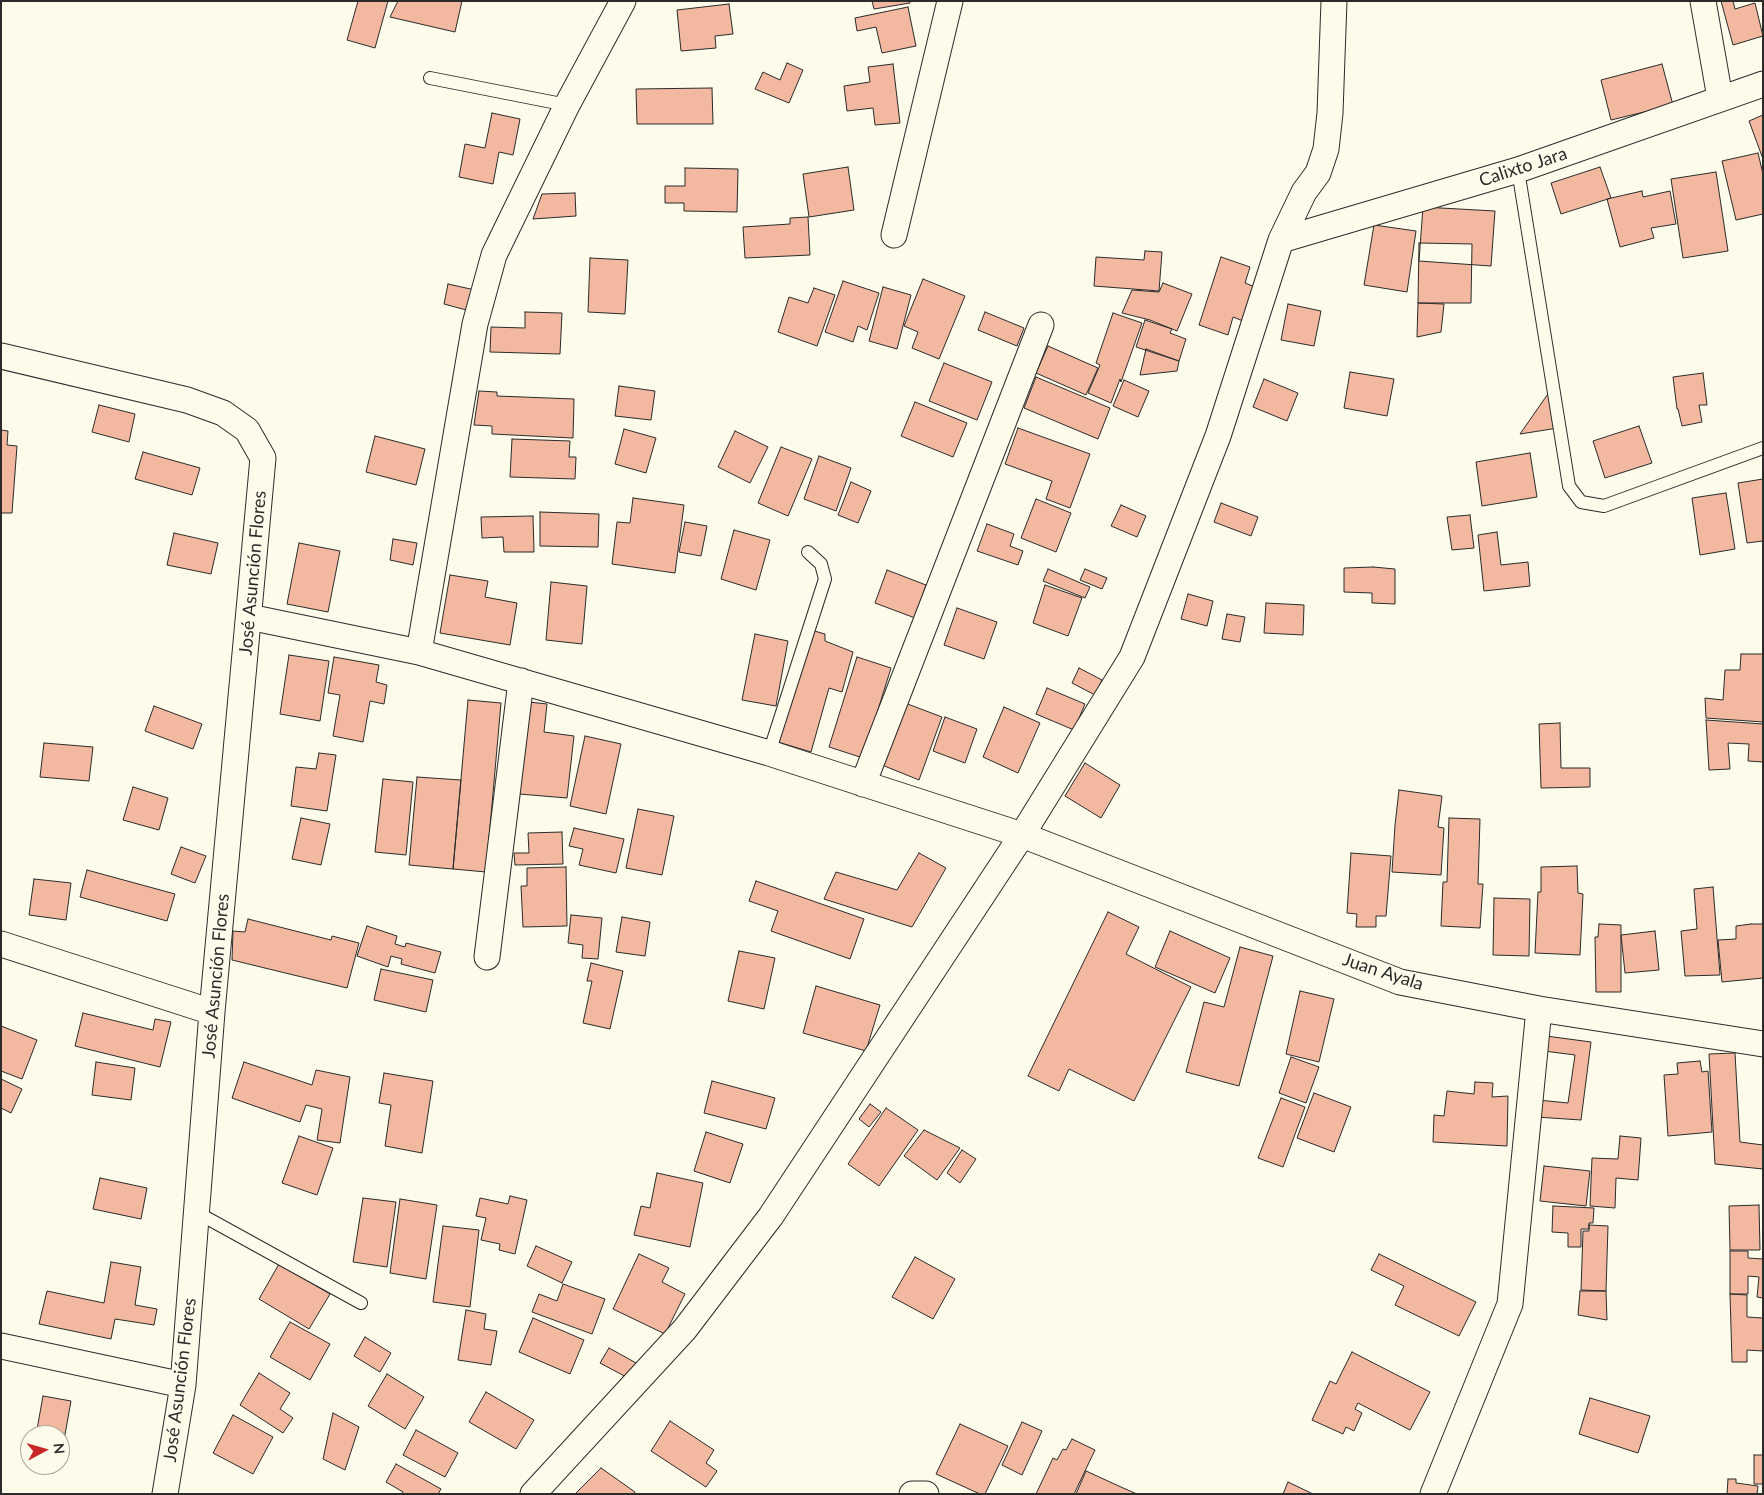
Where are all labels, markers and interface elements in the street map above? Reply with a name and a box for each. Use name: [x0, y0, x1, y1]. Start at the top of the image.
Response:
street label: Calixto Jara: [1476, 143, 1570, 191]
street label: José Asunción Flores: [235, 490, 271, 656]
street label: José Asunción Flores: [198, 893, 234, 1059]
street label: Juan Ayala: [1340, 949, 1426, 995]
street label: José Asunción Flores: [159, 1297, 201, 1463]
north arrow: [20, 1425, 70, 1475]
text: N: [50, 1442, 68, 1455]

